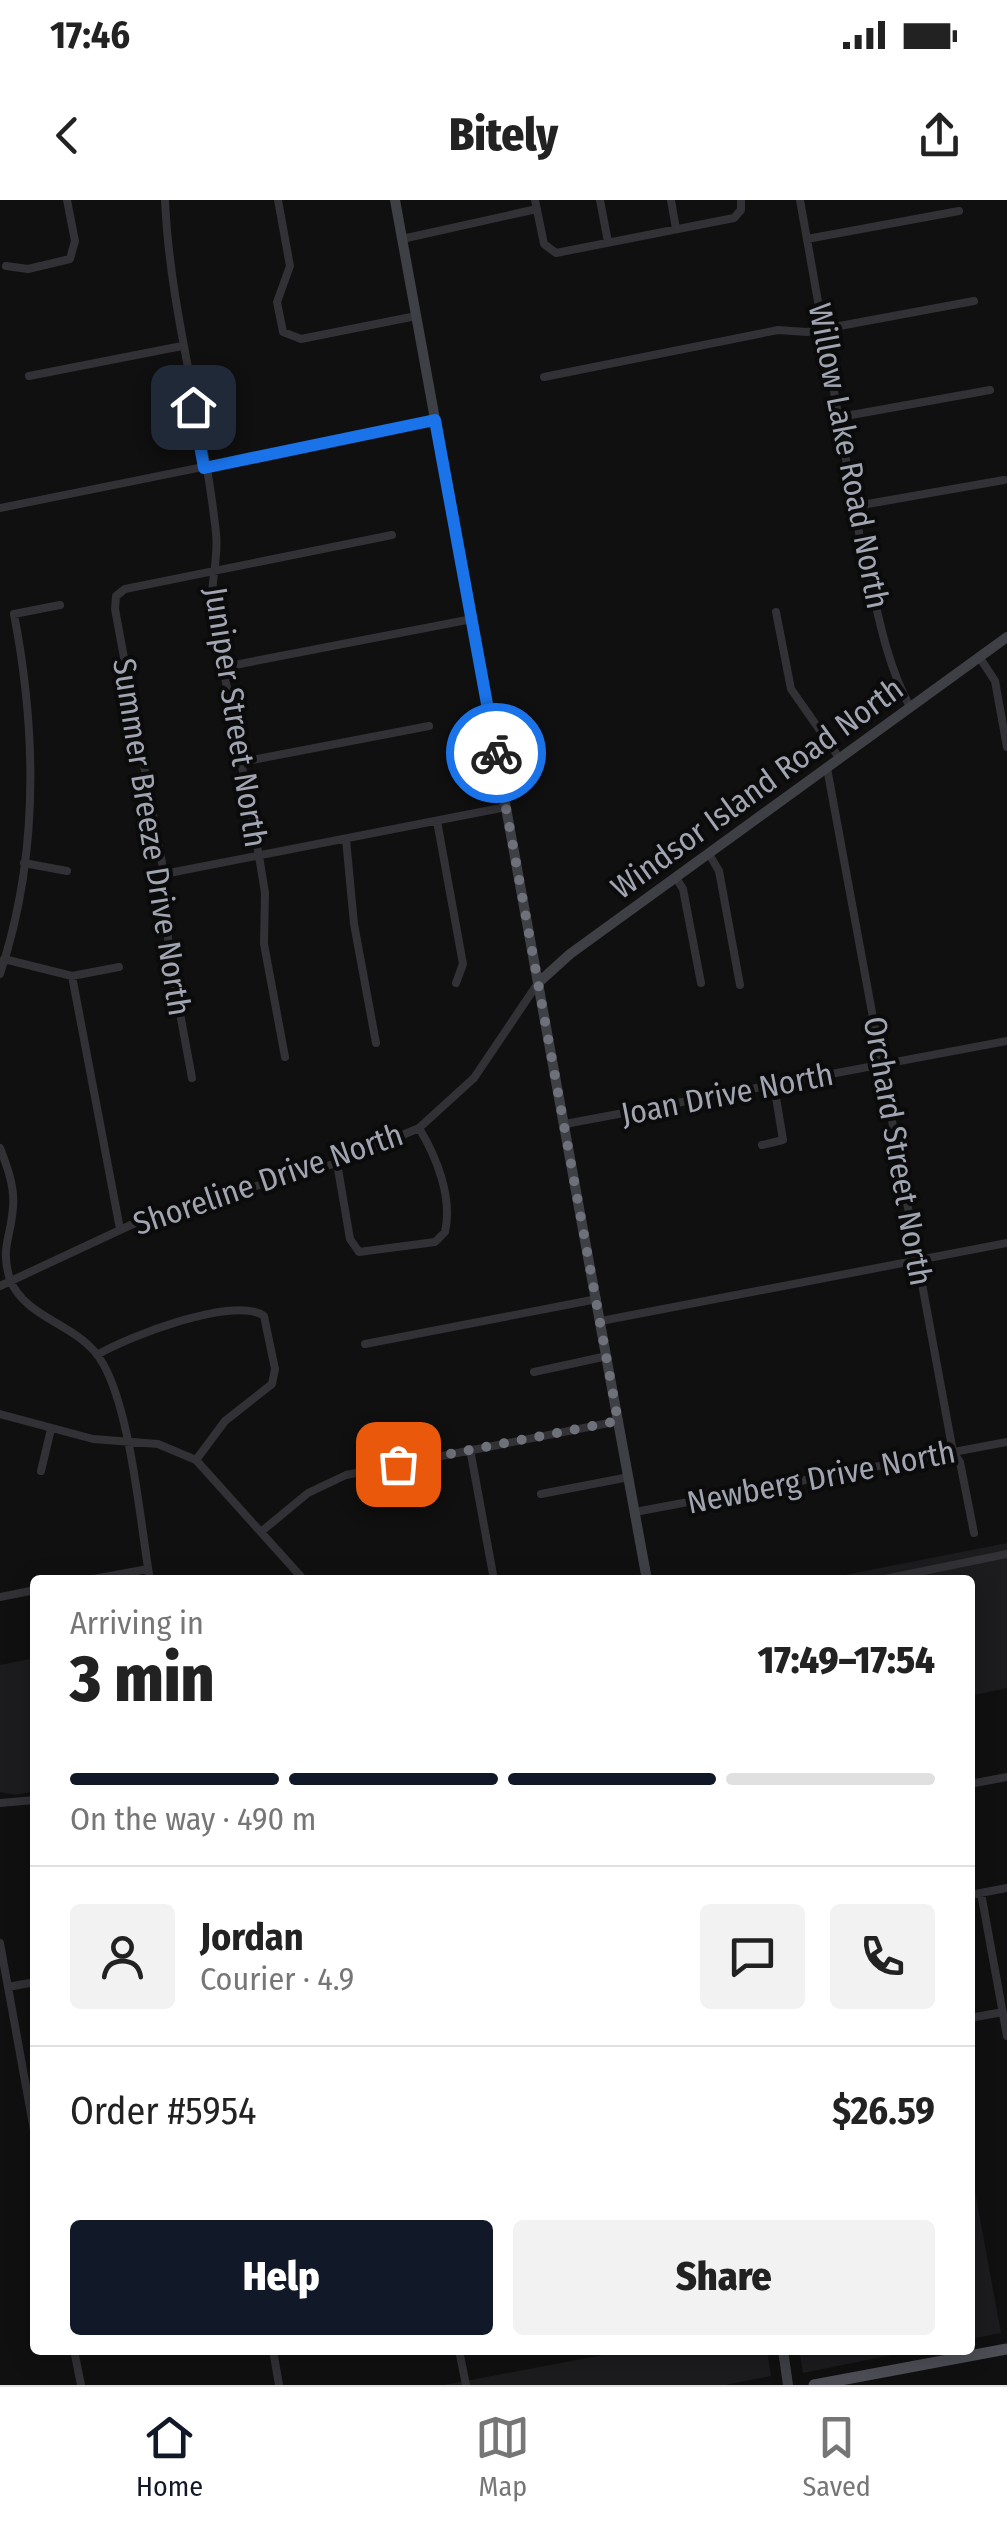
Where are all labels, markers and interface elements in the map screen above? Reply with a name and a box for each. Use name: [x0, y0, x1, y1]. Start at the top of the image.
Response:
text: 17:46: [50, 12, 130, 58]
icon: back: [40, 108, 95, 163]
text: Bitely: [449, 108, 558, 162]
icon: share: [912, 108, 967, 163]
street label: Willow Lake Road North: [801, 300, 897, 612]
pin: [151, 365, 236, 450]
icon: home: [166, 380, 221, 435]
street label: Juniper Street North: [197, 584, 275, 850]
street label: Summer Breeze Drive North: [105, 656, 199, 1018]
street label: Windsor Island Road North: [604, 669, 910, 907]
courier: [446, 703, 546, 803]
icon: bike: [469, 726, 524, 781]
street label: Orchard Street North: [856, 1014, 940, 1288]
street label: Joan Drive North: [618, 1055, 836, 1133]
street label: Shoreline Drive North: [128, 1115, 408, 1243]
pin: [356, 1422, 441, 1507]
street label: Newberg Drive North: [684, 1432, 958, 1522]
icon: bag: [371, 1437, 426, 1492]
text: Arriving in: [70, 1604, 204, 1642]
text: 17:49–17:54: [758, 1637, 935, 1683]
text: 3 min: [70, 1640, 215, 1718]
text: On the way · 490 m: [70, 1800, 316, 1838]
button: person: [70, 1904, 175, 2009]
button: chat: [700, 1904, 805, 2009]
button: phone: [830, 1904, 935, 2009]
text: Jordan: [200, 1914, 304, 1960]
text: Courier · 4.9: [200, 1960, 354, 1998]
text: Order #5954: [70, 2088, 257, 2134]
text: $26.59: [832, 2088, 935, 2134]
button: Help: [70, 2220, 493, 2335]
button: Share: [513, 2220, 935, 2335]
tab: Home: [136, 2410, 203, 2503]
tab: Map: [475, 2410, 530, 2503]
tab: Saved: [802, 2410, 871, 2503]

